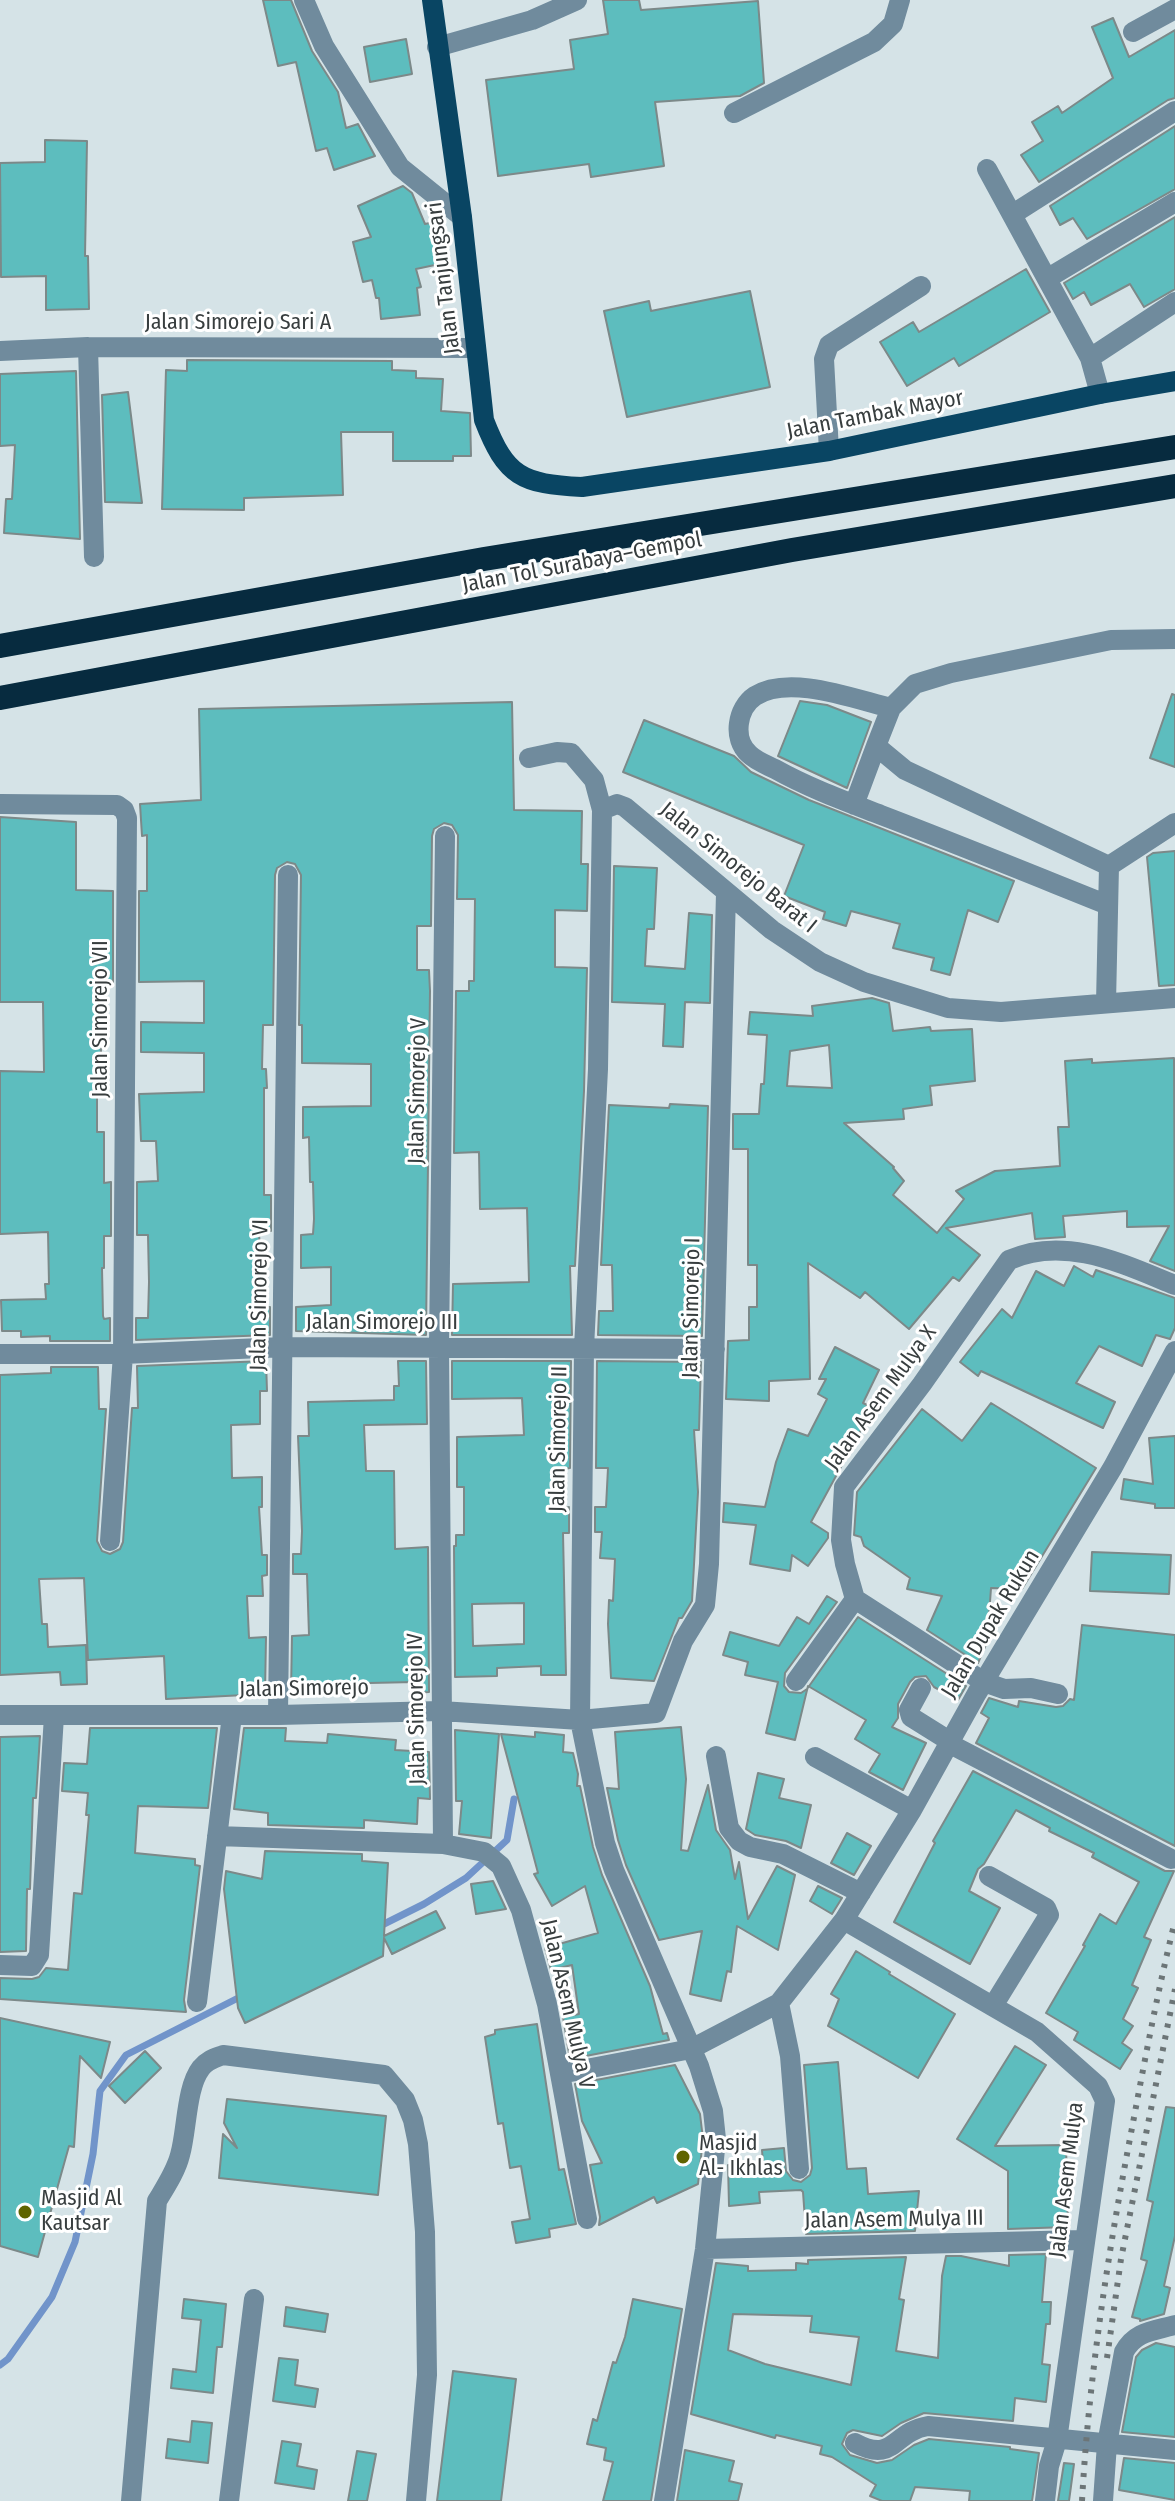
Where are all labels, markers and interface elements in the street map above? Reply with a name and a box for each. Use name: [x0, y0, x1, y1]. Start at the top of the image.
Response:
street label: Jalan Tanjungsari: [422, 200, 466, 356]
street label: Jalan Simorejo Sari A: [145, 310, 331, 336]
street label: Jalan Tambak Mayor: [784, 385, 966, 445]
street label: Jalan Tol Surabaya–Gempol: [460, 527, 704, 599]
street label: Jalan Simorejo Barat I: [654, 797, 822, 939]
street label: Jalan Simorejo VII: [88, 940, 114, 1098]
street label: Jalan Simorejo V: [404, 1018, 432, 1164]
street label: Jalan Simorejo VI: [245, 1219, 275, 1371]
street label: Jalan Simorejo I: [678, 1237, 706, 1379]
street label: Jalan Simorejo III: [306, 1310, 458, 1336]
street label: Jalan Asem Mulya X: [820, 1320, 942, 1476]
street label: Jalan Simorejo II: [545, 1366, 573, 1512]
street label: Jalan Dupak Rukun: [936, 1545, 1046, 1703]
street label: Jalan Simorejo IV: [402, 1633, 432, 1785]
street label: Jalan Simorejo: [239, 1675, 369, 1703]
street label: Jalan Asem Mulya V: [535, 1917, 599, 2091]
street label: Jalan Asem Mulya: [1044, 2101, 1090, 2259]
place label: Masjid Al- Ikhlas: [699, 2131, 783, 2182]
marker: Masjid Al- Ikhlas: [674, 2148, 692, 2166]
place label: Masjid Al Kautsar: [41, 2186, 122, 2238]
marker: Masjid Al Kautsar: [16, 2203, 34, 2221]
street label: Jalan Asem Mulya III: [804, 2205, 984, 2235]

